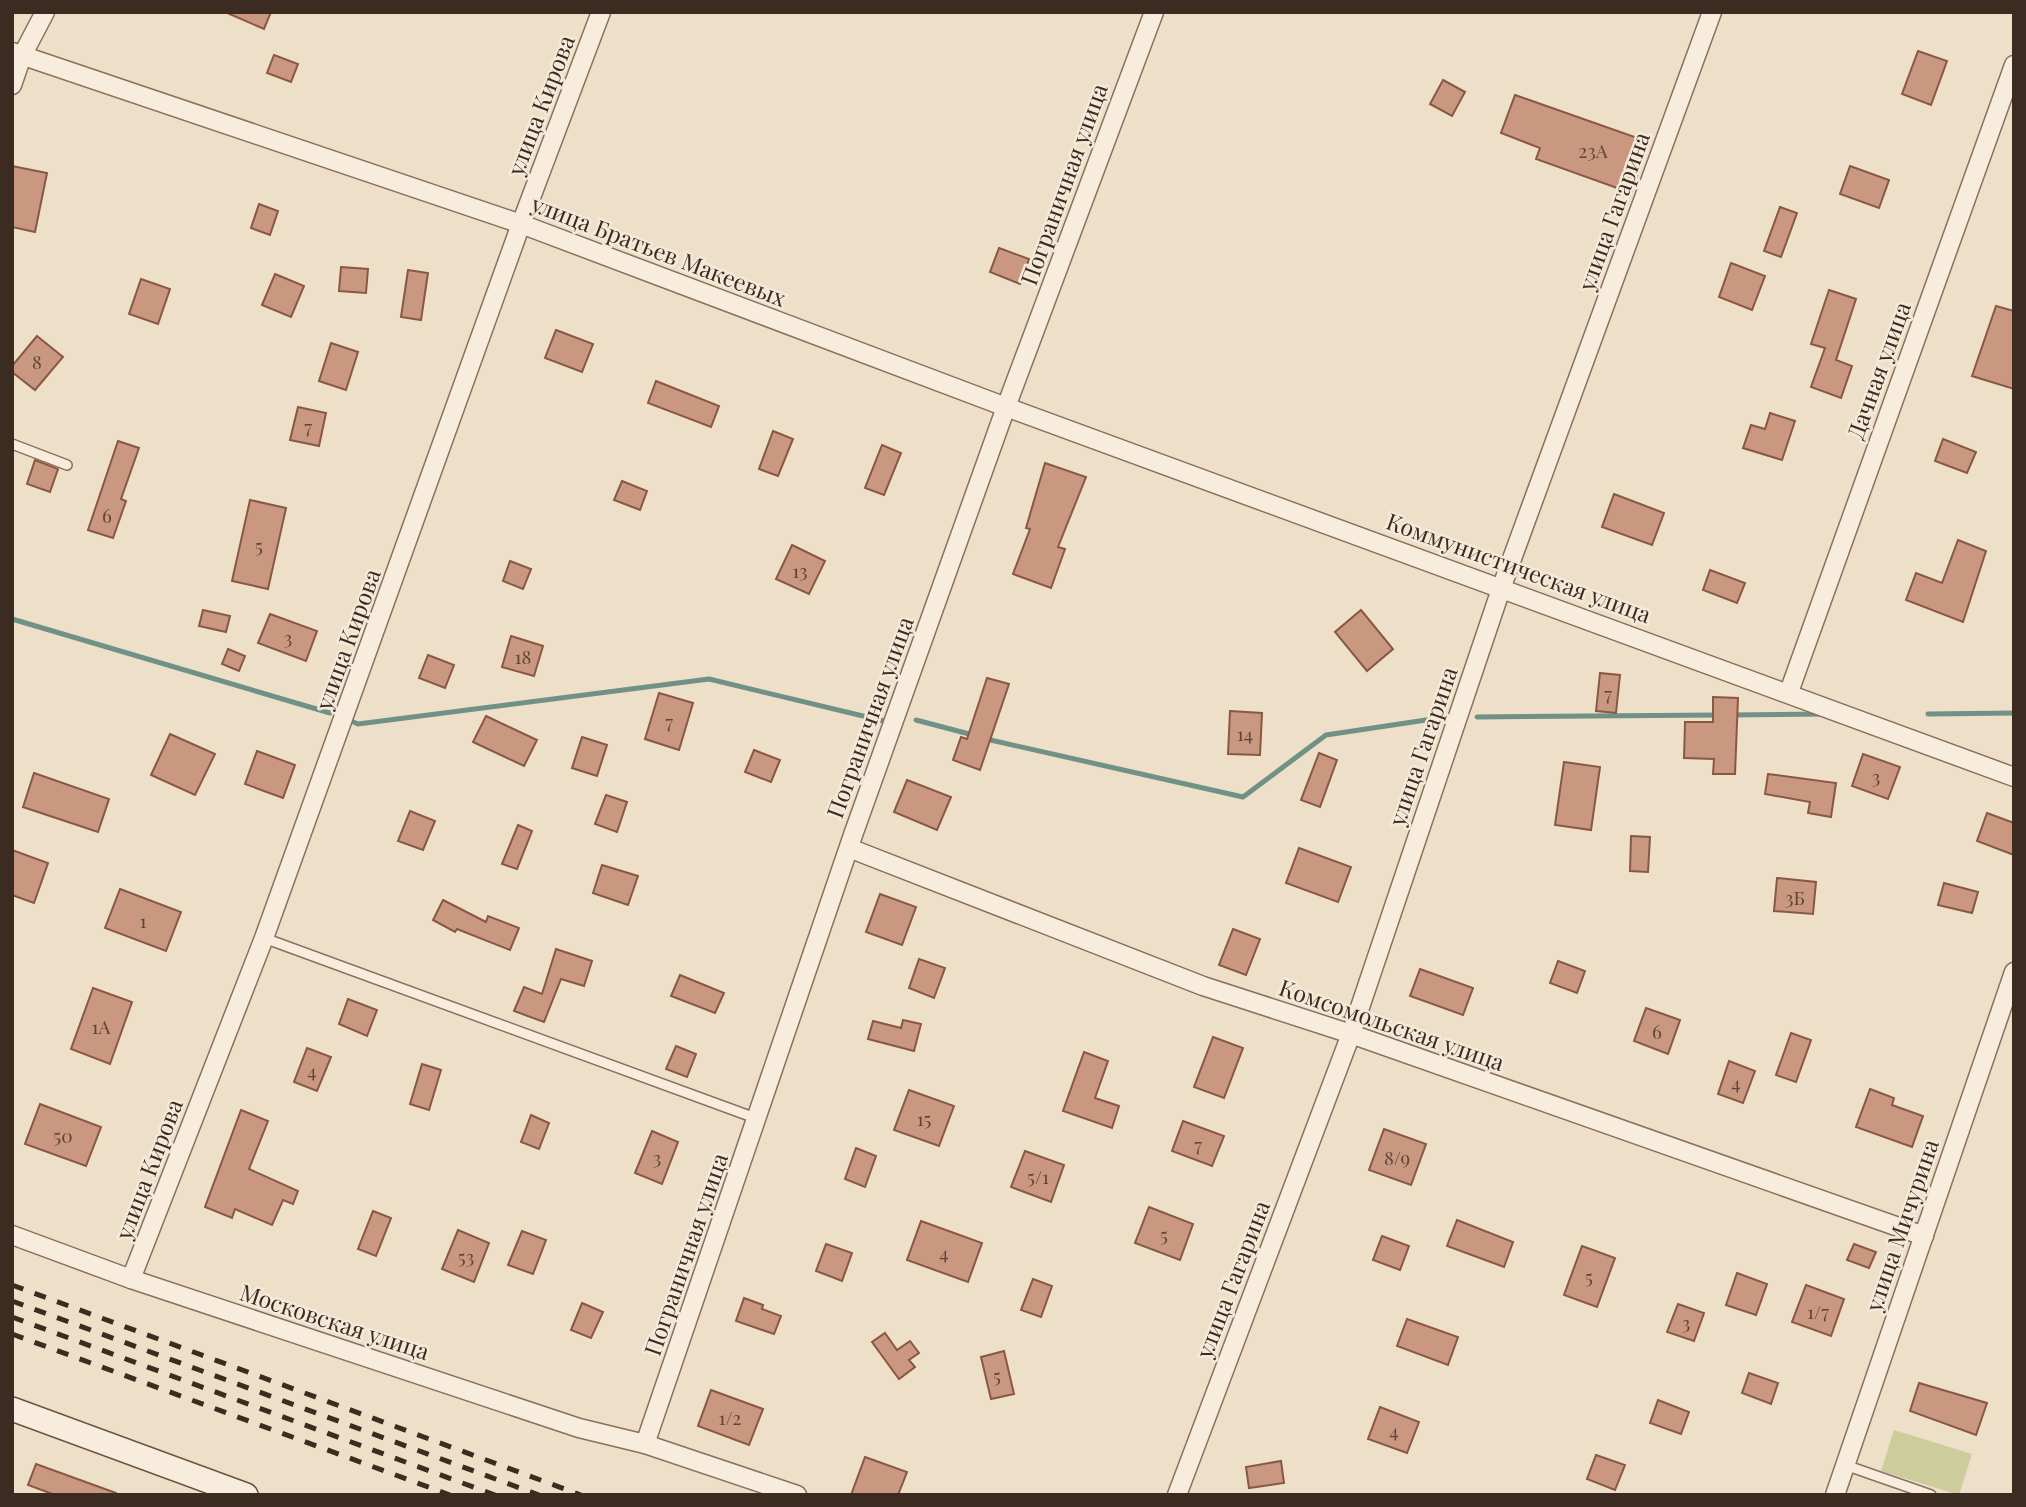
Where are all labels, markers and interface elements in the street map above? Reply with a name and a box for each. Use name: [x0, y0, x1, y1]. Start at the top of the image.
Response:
street label: улица Кирова: [499, 30, 581, 180]
street label: Пограничная улица: [1012, 78, 1114, 289]
street label: улица Гагарина: [1570, 127, 1656, 295]
house number: 23А: [1578, 137, 1609, 163]
street label: улица Братьев Макеевых: [526, 187, 791, 313]
street label: Дачная улица: [1839, 297, 1917, 443]
house number: 8: [32, 348, 42, 374]
house number: 7: [304, 413, 312, 439]
house number: 6: [102, 502, 112, 528]
street label: Коммунистическая улица: [1382, 505, 1656, 630]
house number: 5: [255, 532, 263, 558]
house number: 13: [792, 557, 808, 583]
street label: улица Кирова: [307, 564, 387, 715]
street label: Пограничная улица: [818, 611, 920, 822]
house number: 3: [284, 624, 292, 650]
house number: 18: [515, 643, 531, 669]
street label: улица Гагарина: [1380, 662, 1464, 831]
house number: 7: [1604, 680, 1612, 706]
house number: 7: [665, 708, 673, 734]
house number: 14: [1237, 720, 1253, 746]
house number: 3: [1872, 763, 1880, 789]
house number: 3Б: [1785, 884, 1805, 910]
house number: 1: [139, 907, 147, 933]
street label: Комсомольская улица: [1275, 971, 1509, 1077]
house number: 1А: [91, 1013, 112, 1039]
house number: 6: [1652, 1018, 1662, 1044]
house number: 4: [307, 1057, 317, 1083]
house number: 4: [1731, 1069, 1741, 1095]
street label: улица Кирова: [107, 1094, 189, 1244]
house number: 15: [917, 1105, 931, 1131]
house number: 50: [53, 1122, 73, 1148]
house number: 7: [1194, 1131, 1202, 1157]
street label: улица Мичурина: [1857, 1134, 1945, 1316]
house number: 3: [653, 1144, 661, 1170]
house number: 8/9: [1384, 1144, 1410, 1170]
street label: Пограничная улица: [636, 1148, 734, 1359]
house number: 5/1: [1027, 1163, 1049, 1189]
street label: улица Гагарина: [1187, 1195, 1276, 1363]
house number: 5: [1160, 1221, 1168, 1247]
house number: 4: [939, 1239, 949, 1265]
house number: 53: [458, 1243, 474, 1269]
house number: 5: [1585, 1263, 1593, 1289]
street label: Московская улица: [236, 1276, 434, 1366]
house number: 1/7: [1807, 1298, 1829, 1324]
house number: 3: [1682, 1309, 1690, 1335]
house number: 5: [993, 1362, 1001, 1388]
house number: 1/2: [719, 1404, 741, 1430]
house number: 4: [1389, 1417, 1399, 1443]

